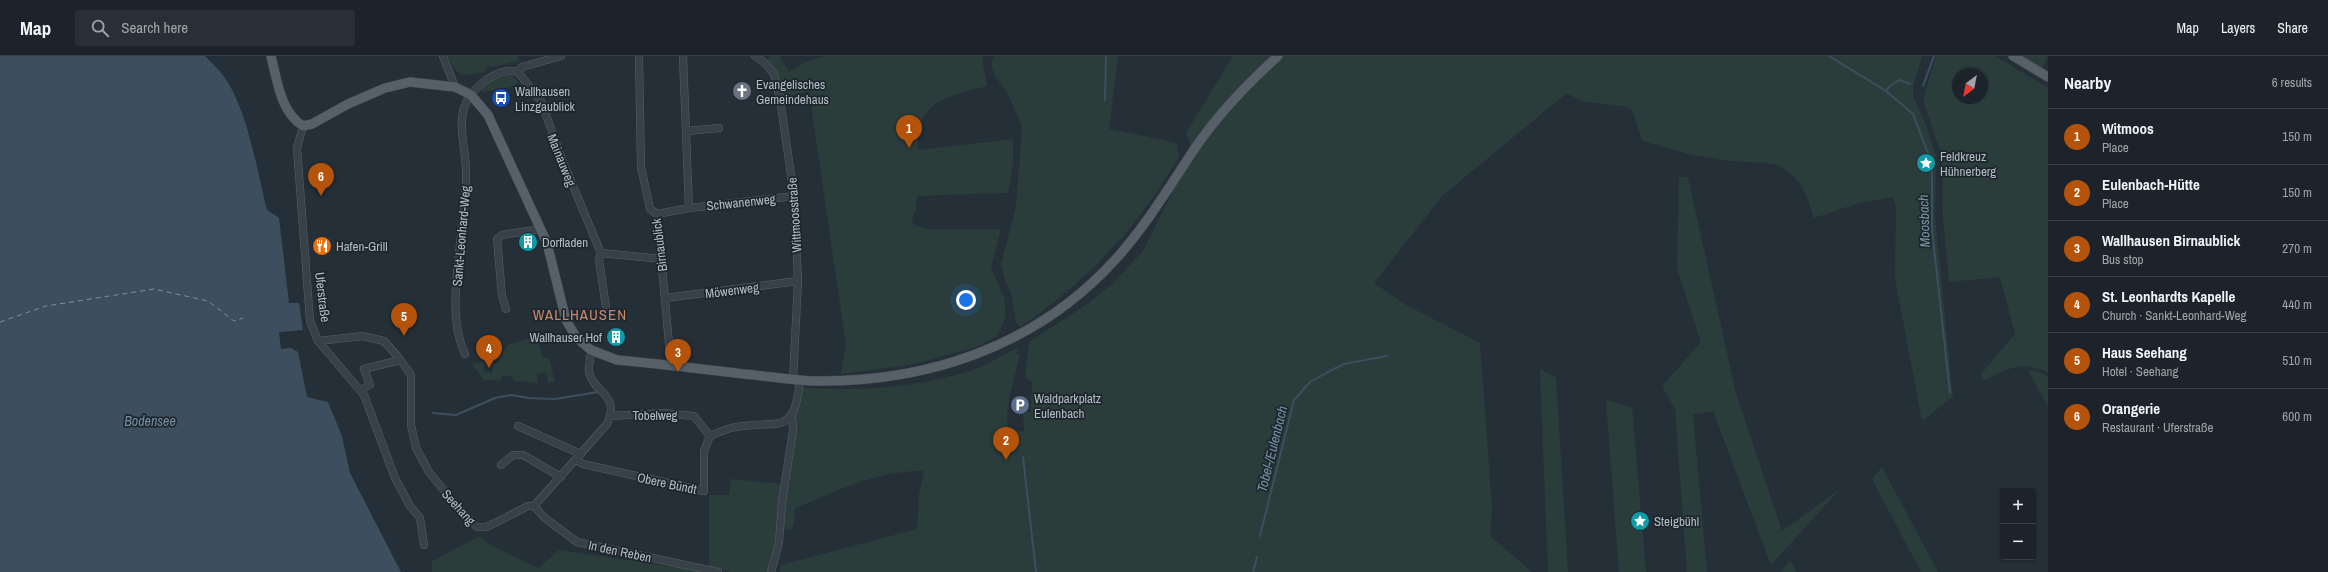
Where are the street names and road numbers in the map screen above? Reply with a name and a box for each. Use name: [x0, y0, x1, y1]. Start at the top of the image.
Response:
street label: Mainauweg: [543, 131, 580, 189]
street label: Wittmoosstraße: [783, 177, 806, 253]
street label: Sankt-Leonhard-Weg: [449, 185, 474, 287]
street label: Schwanenweg: [706, 190, 776, 215]
street label: Birnaublick: [648, 217, 671, 272]
street label: Uferstraße: [311, 271, 334, 323]
street label: Möwenweg: [704, 279, 760, 302]
street label: Tobelweg: [632, 407, 678, 424]
street label: Obere Bündt: [636, 469, 698, 498]
street label: Seehang: [438, 486, 479, 529]
street label: In den Reben: [587, 537, 653, 566]

